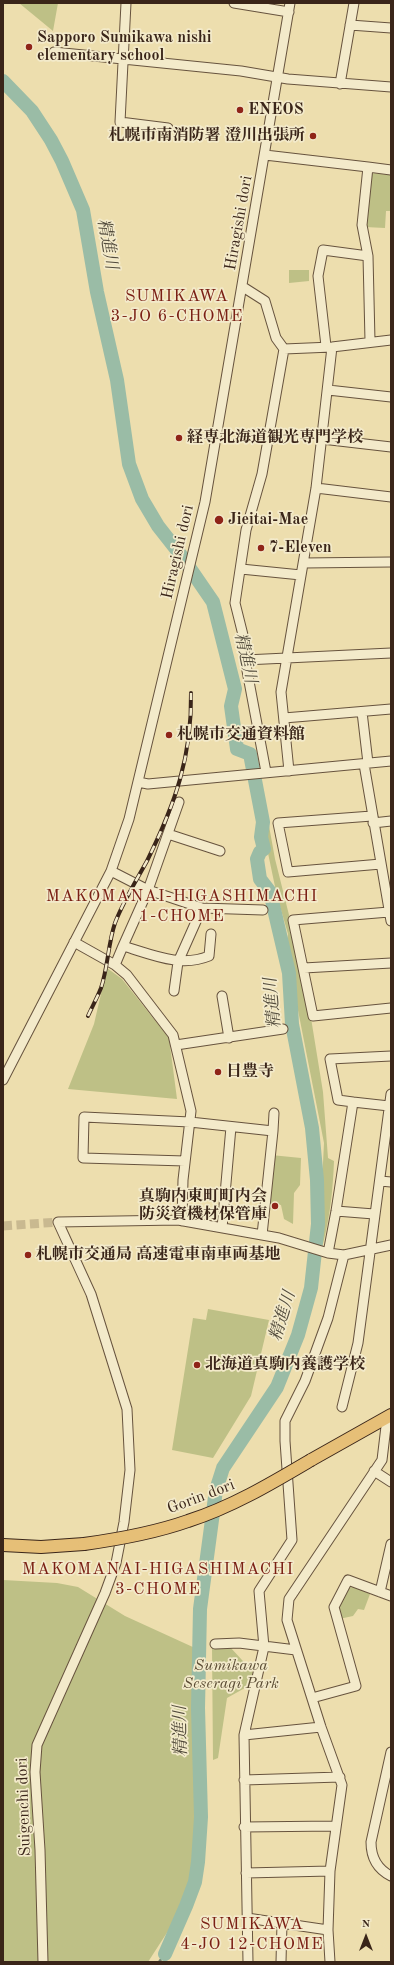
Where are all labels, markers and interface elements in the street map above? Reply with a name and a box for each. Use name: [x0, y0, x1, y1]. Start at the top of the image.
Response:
place label: Sapporo Sumikawa nishi elementary school: [37, 28, 212, 66]
marker: Sapporo Sumikawa nishi elementary school: [24, 42, 34, 52]
place label: ENEOS: [248, 100, 304, 120]
marker: ENEOS: [235, 105, 245, 115]
place label: 札幌市南消防署 澄川出張所: [109, 126, 305, 146]
marker: 札幌市南消防署 澄川出張所: [308, 131, 318, 141]
street label: Hiragishi dori: [221, 174, 257, 272]
water label: 精進川: [93, 217, 121, 271]
district label: SUMIKAWA 3-JO 6-CHOME: [111, 287, 243, 327]
place label: 経専北海道観光専門学校: [187, 428, 363, 448]
marker: 経専北海道観光専門学校: [174, 433, 184, 443]
street label: Hiragishi dori: [158, 503, 198, 601]
place label: Jieitai-Mae: [228, 510, 308, 530]
marker: Jieitai-Mae: [213, 514, 225, 526]
place label: 7-Eleven: [269, 538, 332, 558]
marker: 7-Eleven: [256, 543, 266, 553]
water label: 精進川: [230, 631, 260, 685]
place label: 札幌市交通資料館: [177, 725, 305, 745]
marker: 札幌市交通資料館: [164, 730, 174, 740]
district label: MAKOMANAI-HIGASHIMACHI 1-CHOME: [46, 887, 318, 927]
water label: 精進川: [261, 977, 285, 1029]
place label: 日豊寺: [226, 1062, 274, 1082]
marker: 日豊寺: [213, 1067, 223, 1077]
place label: 真駒内東町町内会 防災資機材保管庫: [139, 1187, 267, 1225]
marker: 真駒内東町町内会 防災資機材保管庫: [270, 1201, 280, 1211]
place label: 札幌市交通局 高速電車南車両基地: [36, 1245, 280, 1265]
marker: 札幌市交通局 高速電車南車両基地: [23, 1250, 33, 1260]
water label: 精進川: [266, 1289, 300, 1343]
place label: 北海道真駒内養護学校: [205, 1355, 365, 1375]
marker: 北海道真駒内養護学校: [192, 1360, 202, 1370]
street label: Gorin dori: [165, 1475, 237, 1519]
district label: MAKOMANAI-HIGASHIMACHI 3-CHOME: [22, 1560, 294, 1600]
park label: Sumikawa Seseragi Park: [183, 1656, 279, 1694]
water label: 精進川: [170, 1705, 192, 1757]
street label: Suigenchi dori: [13, 1757, 35, 1857]
district label: SUMIKAWA 4-JO 12-CHOME: [180, 1915, 324, 1955]
north arrow: [346, 1917, 386, 1957]
text: N: [362, 1919, 370, 1930]

